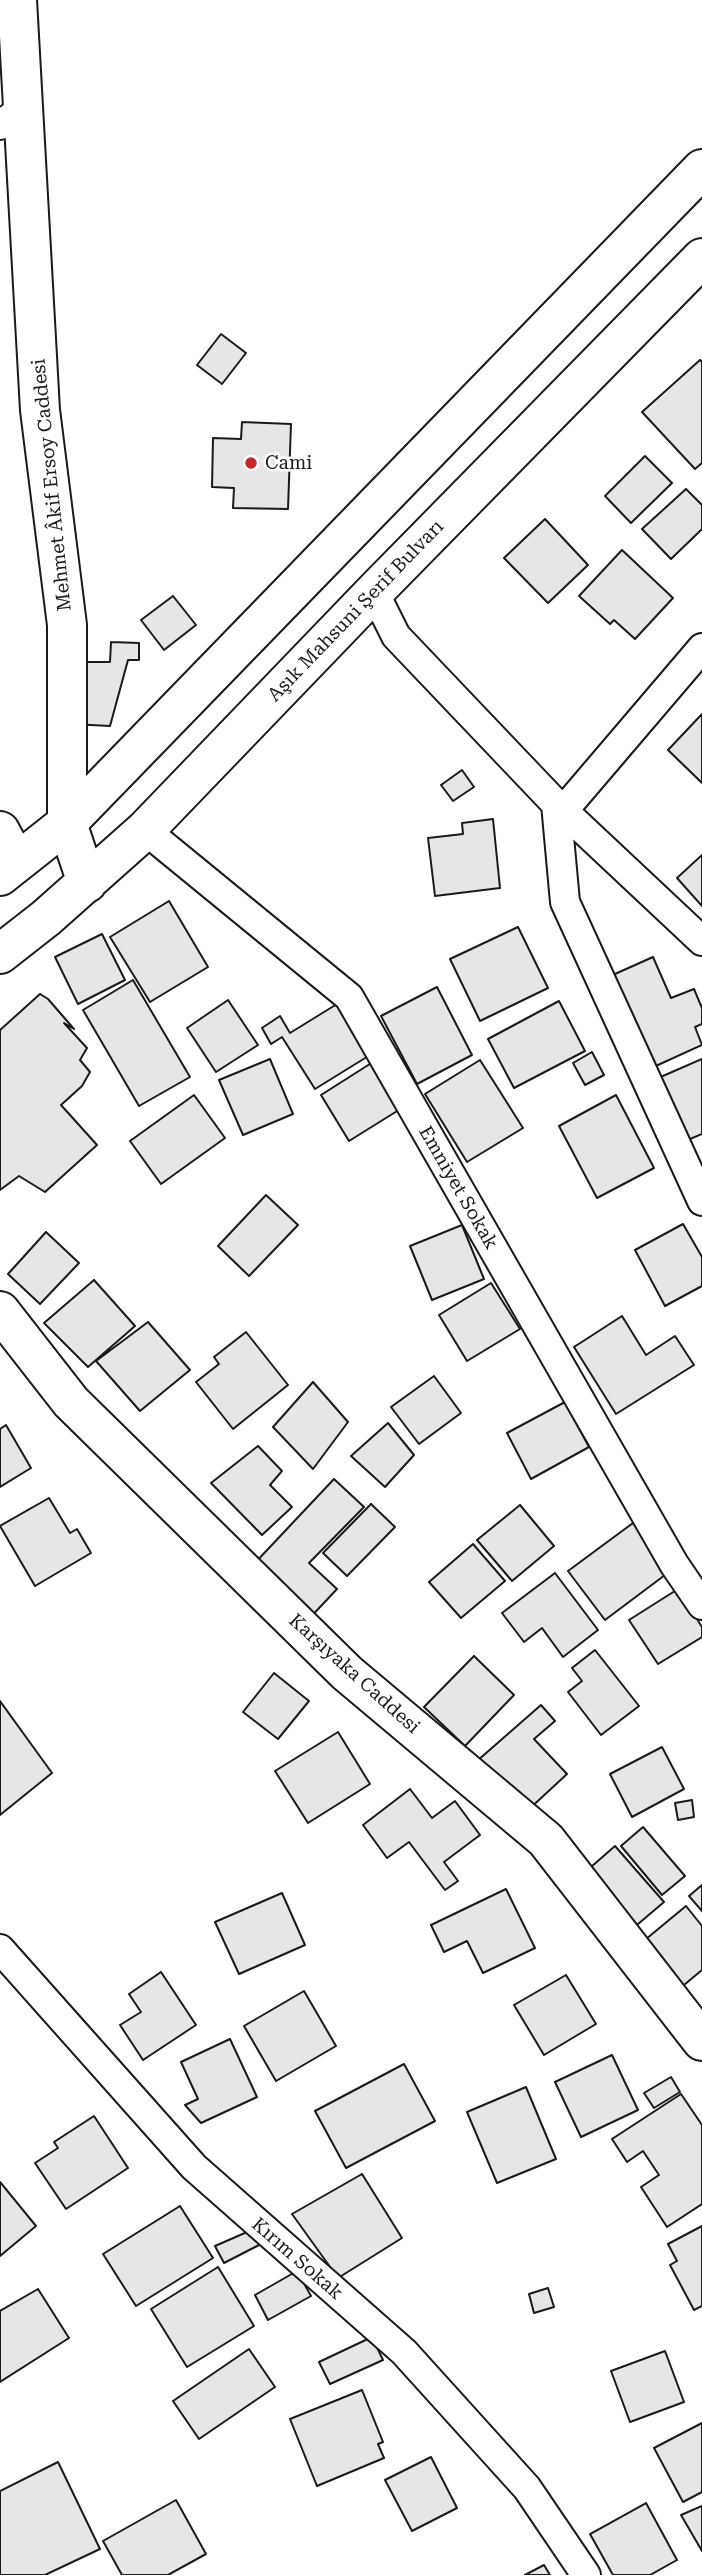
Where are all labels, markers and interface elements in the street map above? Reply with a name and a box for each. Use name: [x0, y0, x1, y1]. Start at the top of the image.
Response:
street label: Mehmet Âkif Ersoy Caddesi: [27, 358, 77, 612]
place label: Cami: [265, 452, 312, 474]
marker: Cami: [243, 455, 259, 471]
street label: Aşık Mahsuni Şerif Bulvarı: [263, 516, 449, 706]
street label: Emniyet Sokak: [413, 1122, 503, 1254]
street label: Karşıyaka Caddesi: [284, 1609, 424, 1739]
street label: Kırım Sokak: [247, 2213, 347, 2305]

